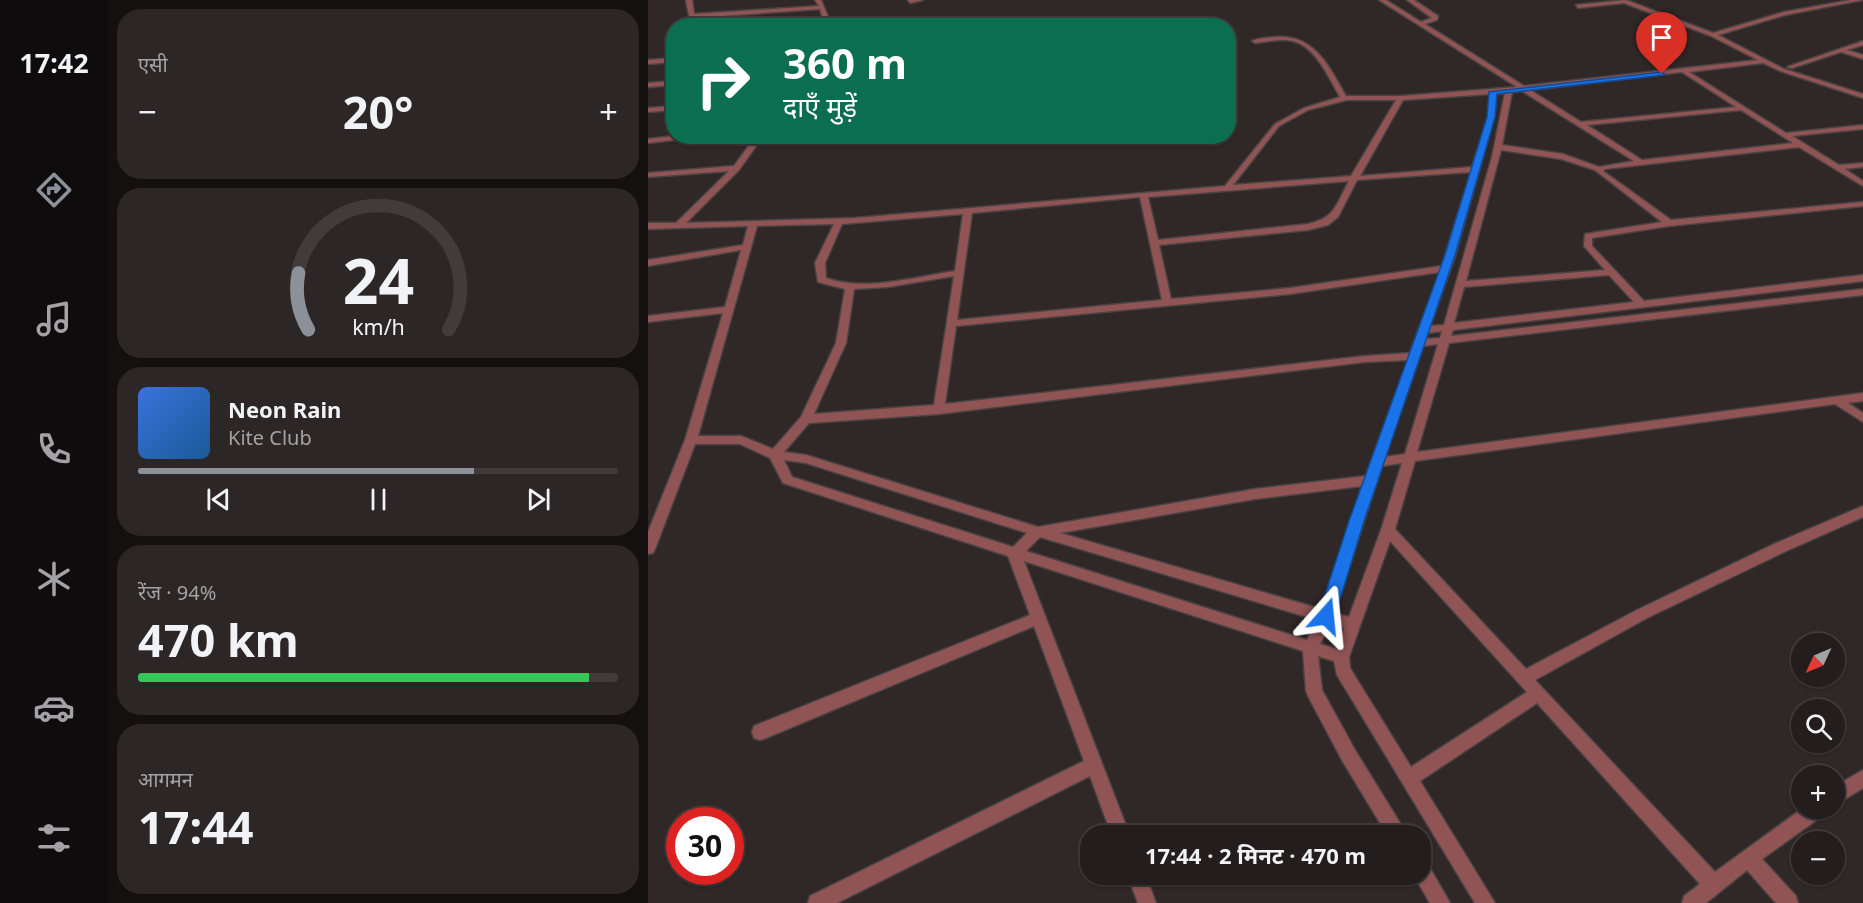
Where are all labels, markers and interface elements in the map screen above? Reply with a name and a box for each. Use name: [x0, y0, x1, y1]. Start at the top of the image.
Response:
pin: [1636, 12, 1687, 74]
icon: arrive: [1645, 21, 1678, 54]
text: 360 m: [783, 34, 907, 91]
icon: right: [684, 42, 762, 120]
text: 17:42: [19, 44, 89, 81]
text: एसी: [138, 51, 168, 78]
text: 20°: [343, 81, 413, 142]
text: दाएँ मुड़ें: [783, 88, 857, 125]
text: −: [138, 89, 157, 134]
text: +: [599, 89, 618, 134]
icon: directions: [33, 169, 75, 211]
text: 24: [342, 237, 414, 322]
icon: music: [33, 298, 75, 340]
text: km/h: [352, 312, 404, 341]
text: Neon Rain: [228, 394, 341, 424]
text: Kite Club: [228, 424, 312, 451]
icon: phone: [33, 428, 75, 470]
icon: previous: [202, 483, 235, 516]
icon: pause: [362, 483, 395, 516]
icon: next: [522, 483, 555, 516]
icon: climate: [33, 558, 75, 600]
text: रेंज · 94%: [138, 579, 216, 606]
position arrow: [1294, 584, 1358, 648]
text: 470 km: [138, 609, 299, 670]
north arrow: [1791, 633, 1845, 687]
map controls: [1791, 633, 1845, 885]
icon: car: [33, 687, 75, 729]
button: search: [1791, 699, 1845, 753]
button: +: [1791, 765, 1845, 819]
text: आगमन: [138, 766, 193, 793]
text: 17:44: [138, 796, 254, 857]
speed limit sign: 30: [666, 807, 744, 885]
icon: filters: [33, 817, 75, 859]
button: −: [1791, 831, 1845, 885]
text: 17:44 · 2 मिनट · 470 m: [1145, 840, 1366, 870]

